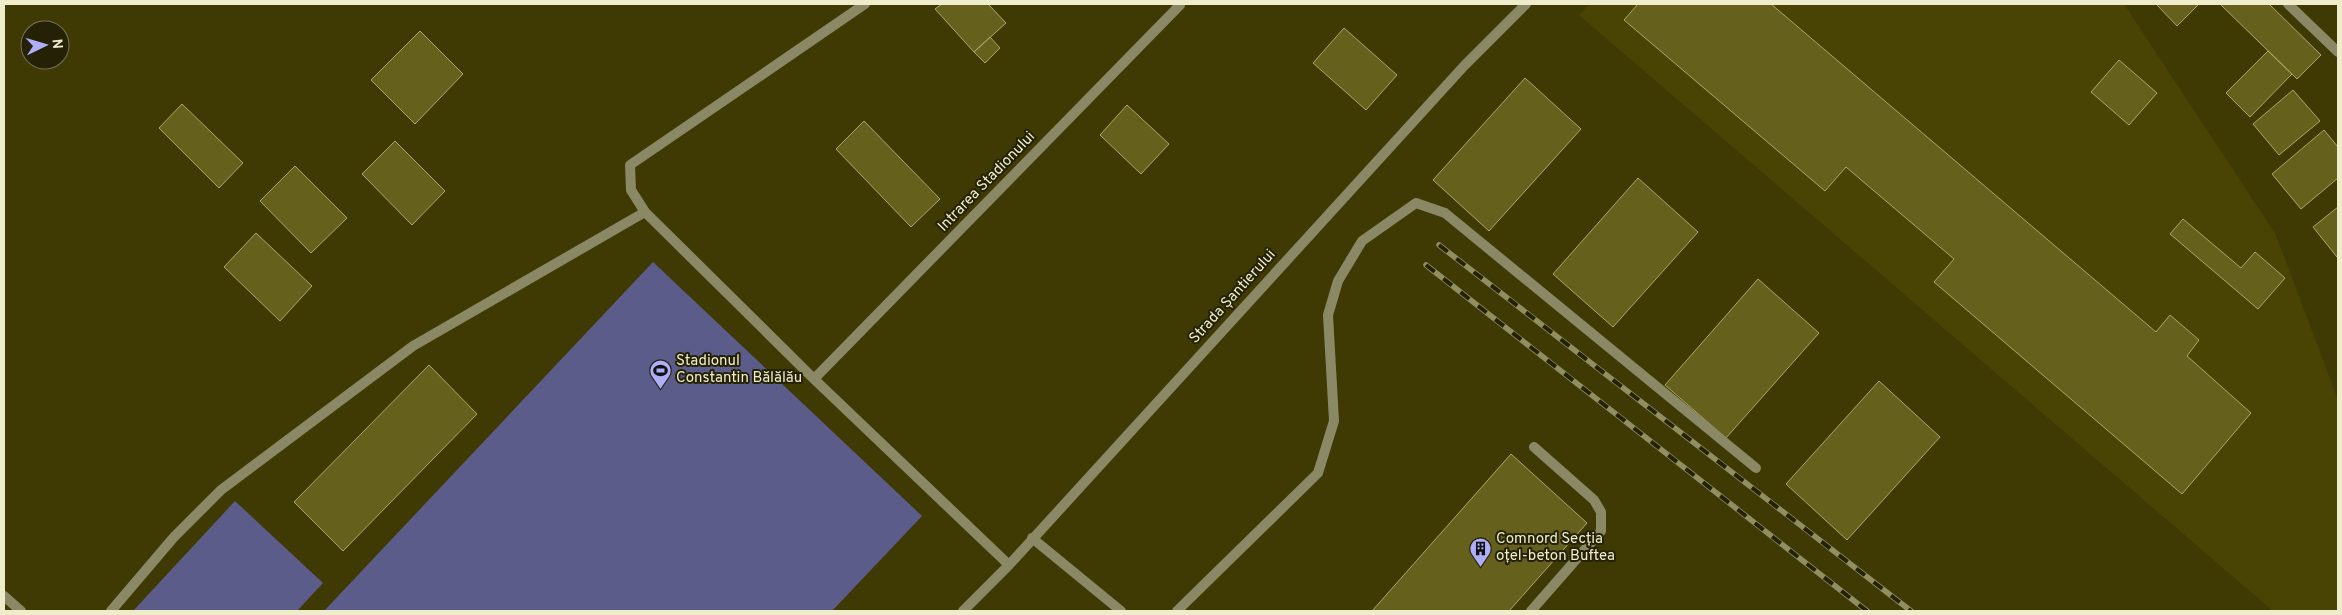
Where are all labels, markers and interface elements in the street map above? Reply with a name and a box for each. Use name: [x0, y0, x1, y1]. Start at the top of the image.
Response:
north arrow: [20, 20, 70, 70]
text: N: [48, 38, 65, 50]
street label: Intrarea Stadionului: [934, 128, 1040, 236]
street label: Strada Șantierului: [1186, 246, 1280, 348]
place label: Stadionul Constantin Bălălău: [676, 352, 802, 388]
sports icon: Stadionul Constantin Bălălău: [648, 358, 672, 389]
place label: Comnord Secția oțel-beton Buftea: [1496, 530, 1615, 566]
building icon: Comnord Secția oțel-beton Buftea: [1468, 536, 1492, 567]

